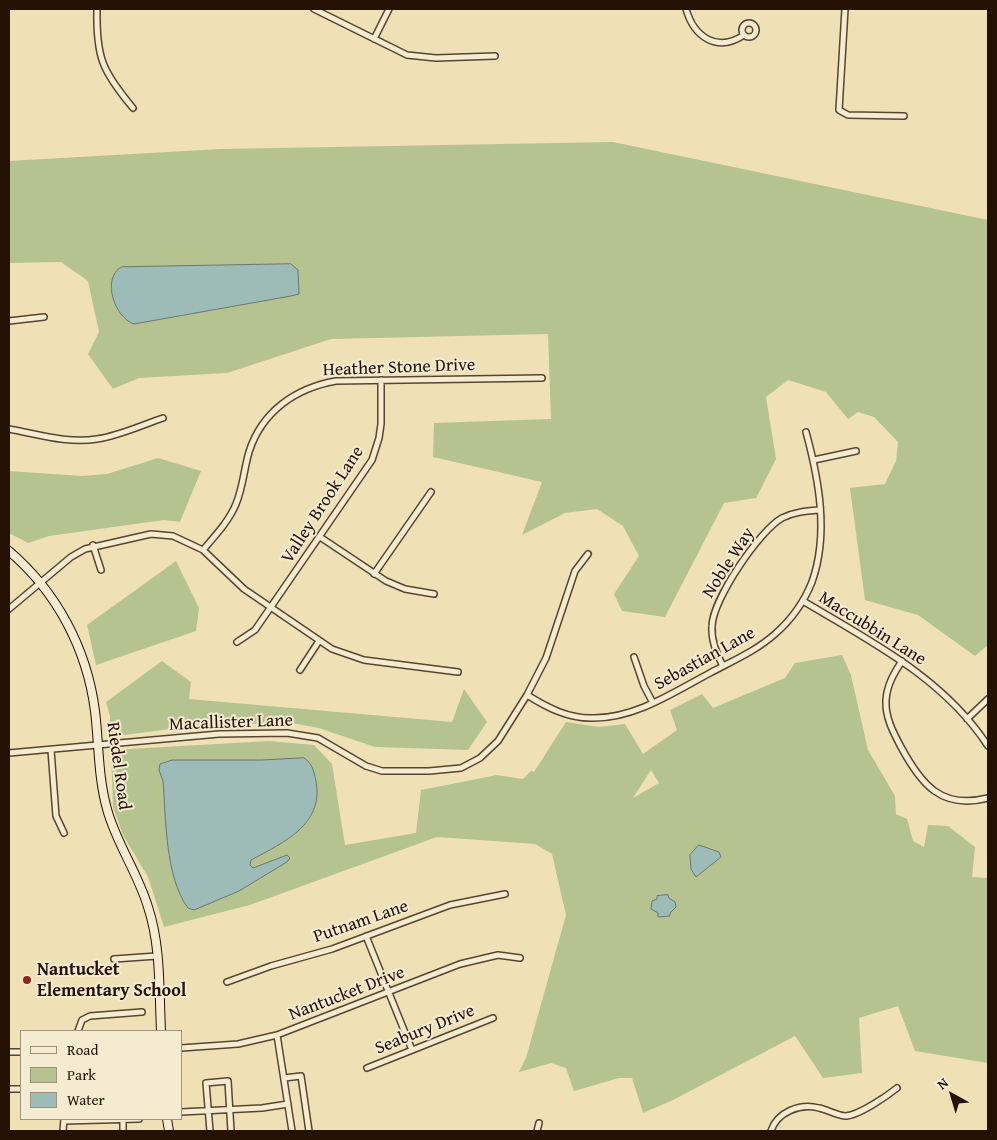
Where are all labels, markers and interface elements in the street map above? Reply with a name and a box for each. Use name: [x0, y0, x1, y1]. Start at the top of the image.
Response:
street label: Heather Stone Drive: [322, 355, 476, 381]
street label: Valley Brook Lane: [277, 442, 369, 568]
street label: Noble Way: [698, 524, 760, 602]
street label: Maccubbin Lane: [814, 587, 930, 671]
street label: Sebastian Lane: [651, 622, 759, 696]
street label: Macallister Lane: [169, 710, 293, 736]
street label: Riedel Road: [101, 721, 135, 811]
street label: Putnam Lane: [311, 896, 411, 948]
place label: Nantucket Elementary School: [37, 959, 186, 1002]
street label: Nantucket Drive: [286, 962, 408, 1026]
marker: Nantucket Elementary School: [21, 974, 33, 986]
street label: Seabury Drive: [372, 1000, 478, 1060]
legend: [20, 1030, 182, 1120]
text: Road: [67, 1039, 98, 1060]
text: Park: [67, 1064, 96, 1085]
north arrow: [927, 1070, 977, 1120]
text: N: [933, 1073, 952, 1094]
text: Water: [67, 1089, 105, 1110]

